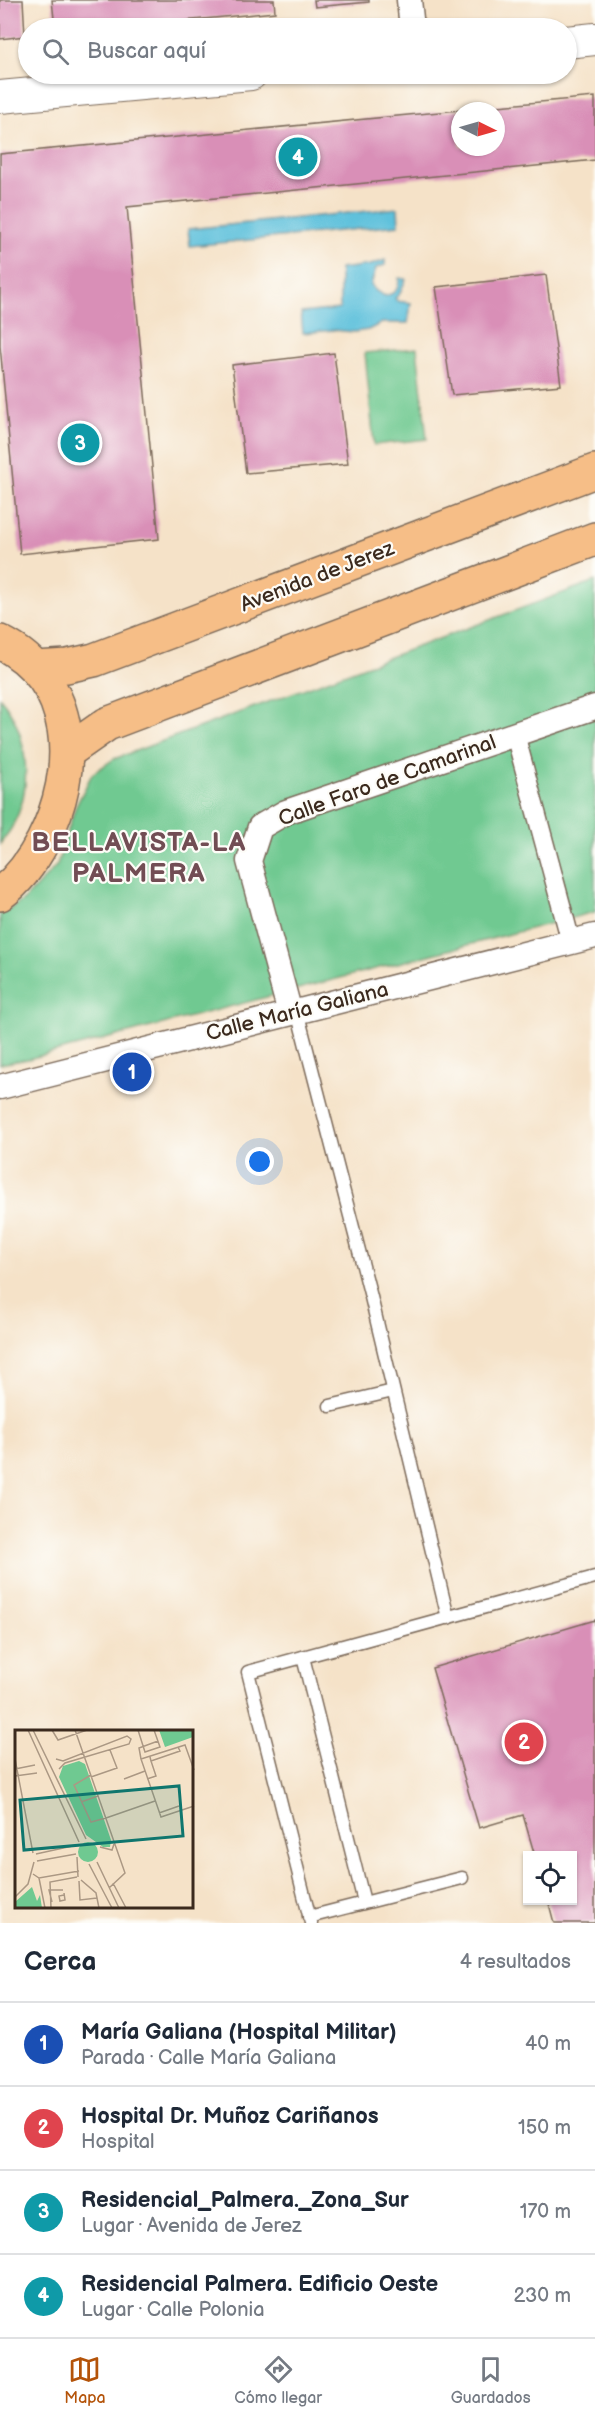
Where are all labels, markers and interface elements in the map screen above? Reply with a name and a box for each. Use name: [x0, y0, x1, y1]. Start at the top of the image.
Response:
search box: [18, 18, 577, 84]
icon: search: [39, 35, 72, 68]
text: Buscar aquí: [87, 38, 206, 65]
north arrow: [451, 102, 505, 156]
pin: 4: [278, 134, 318, 180]
pin: 3: [60, 420, 100, 466]
street label: Avenida de Jerez: [237, 535, 398, 617]
street label: Calle Faro de Camarinal: [275, 729, 499, 832]
district label: BELLAVISTA-LA PALMERA: [31, 827, 247, 890]
street label: Calle María Galiana: [203, 977, 391, 1046]
pin: 1: [112, 1050, 152, 1094]
your location: [245, 1147, 274, 1176]
pin: 2: [504, 1720, 544, 1764]
inset map: [15, 1730, 194, 1908]
map controls: [523, 1851, 577, 1905]
button: locate: [523, 1851, 577, 1905]
text: Cerca: [24, 1947, 96, 1978]
text: 4 resultados: [460, 1950, 571, 1974]
text: María Galiana (Hospital Militar): [81, 2019, 397, 2046]
text: 1: [39, 2032, 48, 2056]
text: 40 m: [525, 2032, 571, 2056]
text: Parada · Calle María Galiana: [81, 2046, 336, 2070]
text: Hospital Dr. Muñoz Cariñanos: [81, 2103, 379, 2130]
text: 2: [38, 2116, 49, 2140]
text: 150 m: [518, 2116, 571, 2140]
text: Hospital: [81, 2130, 154, 2154]
text: Residencial_Palmera._Zona_Sur: [81, 2187, 409, 2214]
text: 3: [38, 2200, 49, 2224]
text: 170 m: [520, 2200, 571, 2224]
text: Lugar · Avenida de Jerez: [81, 2214, 302, 2238]
text: Residencial Palmera. Edificio Oeste: [81, 2271, 438, 2298]
text: 4: [38, 2284, 49, 2308]
text: 230 m: [514, 2284, 571, 2308]
text: Lugar · Calle Polonia: [81, 2298, 264, 2322]
tab: Mapa: [64, 2353, 106, 2408]
tab: Cómo llegar: [234, 2353, 322, 2408]
tab: Guardados: [451, 2353, 531, 2408]

